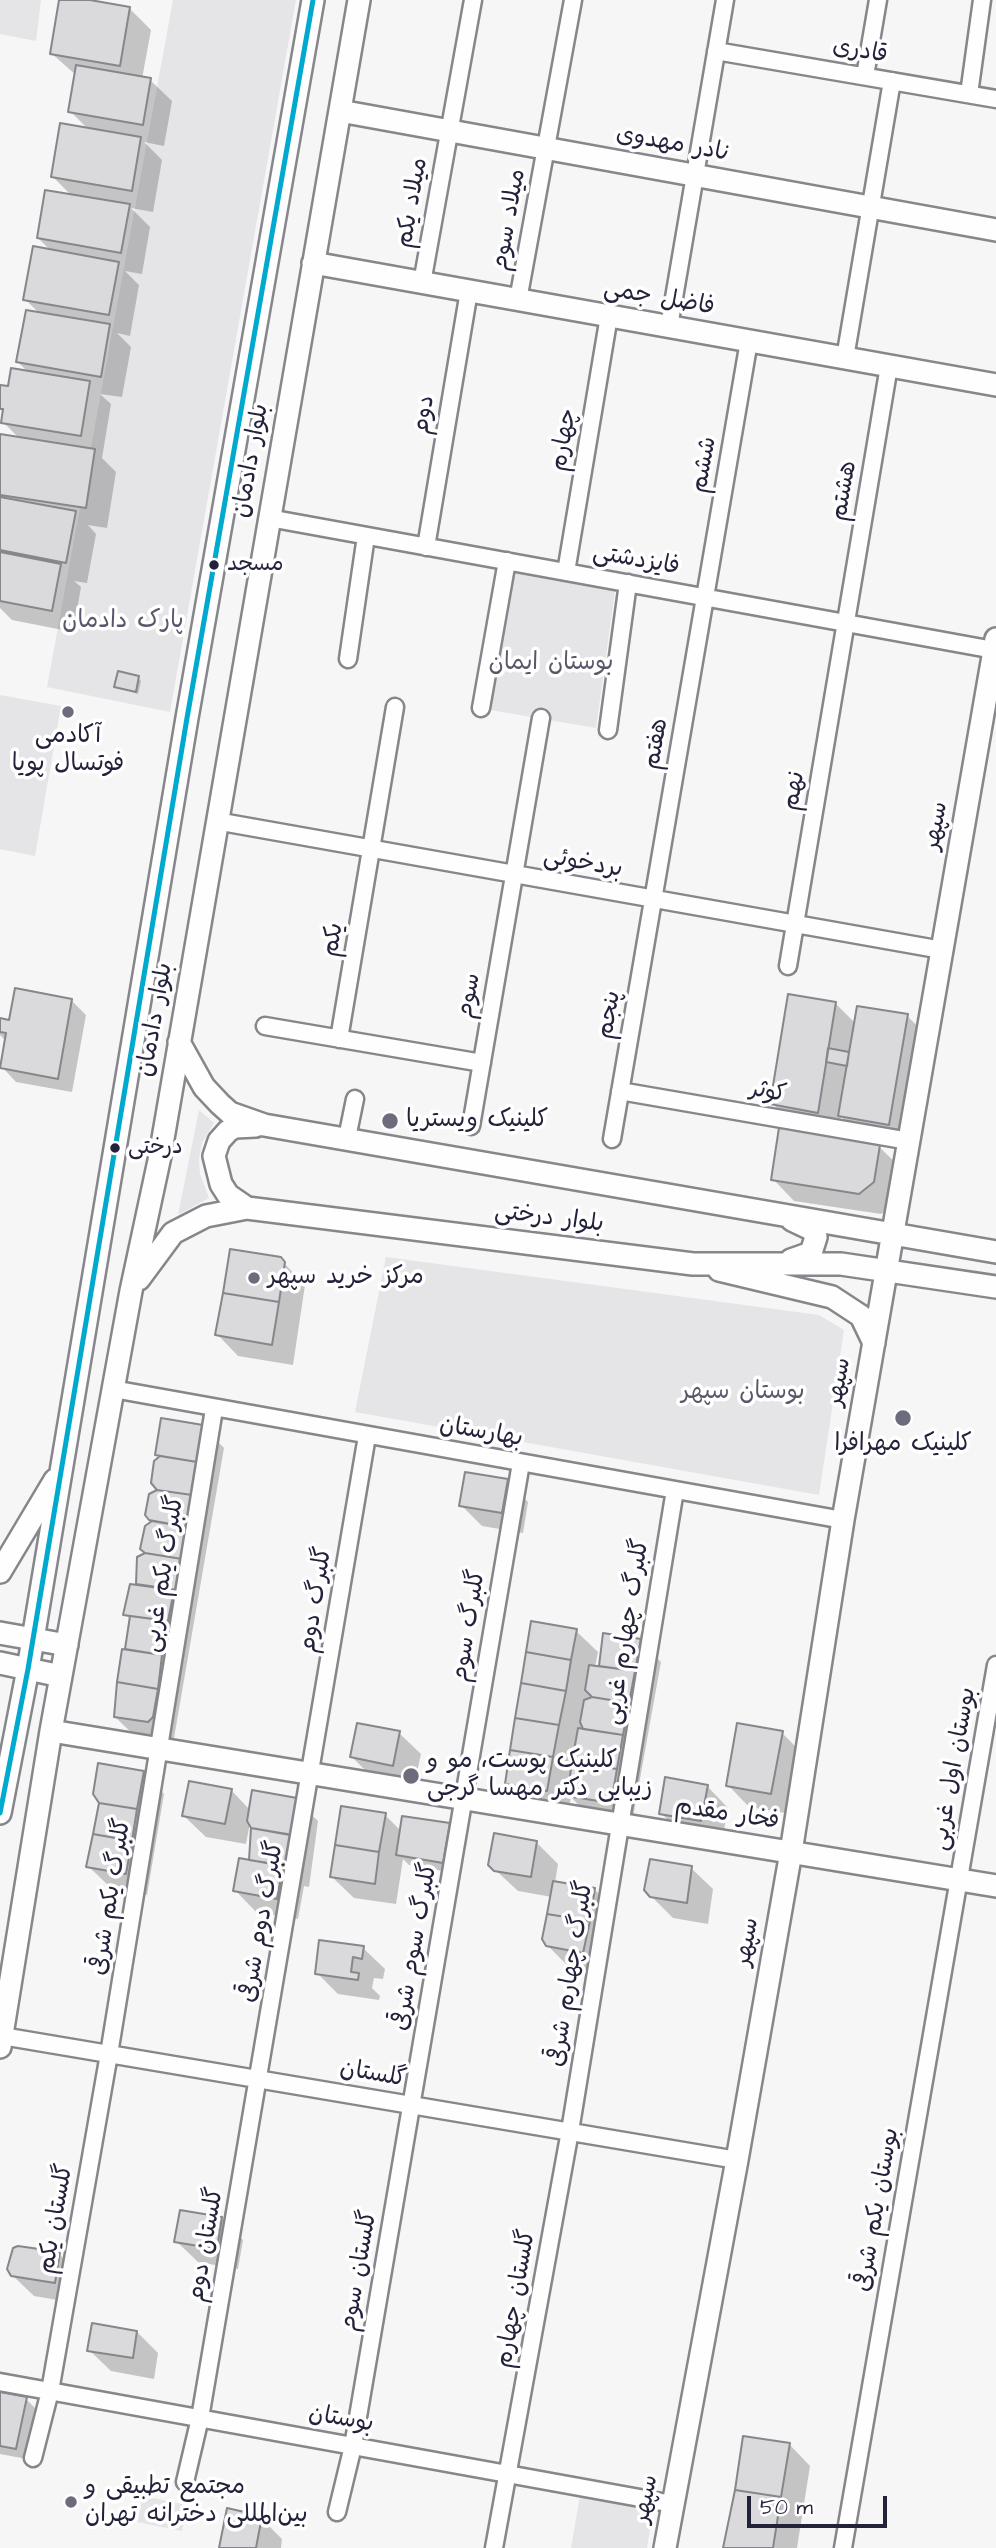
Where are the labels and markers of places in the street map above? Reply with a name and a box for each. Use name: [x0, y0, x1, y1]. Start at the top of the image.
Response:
place label: مسجد: [227, 552, 283, 578]
marker: مسجد: [207, 558, 221, 572]
marker: آکادمی فوتسال پویا: [60, 704, 76, 720]
place label: آکادمی فوتسال پویا: [12, 723, 124, 779]
place label: کلینیک ویستریا: [406, 1107, 548, 1135]
marker: کلینیک ویستریا: [380, 1111, 400, 1131]
place label: درختی: [128, 1135, 183, 1161]
marker: درختی: [108, 1141, 122, 1155]
place label: مرکز خرید سپهر: [268, 1264, 424, 1292]
marker: مرکز خرید سپهر: [246, 1270, 262, 1286]
marker: کلینیک مهرافرا: [893, 1408, 913, 1428]
place label: کلینیک مهرافرا: [834, 1431, 972, 1459]
place label: کلینیک پوست، مو و زیبایی دکتر مهسا گرجی: [427, 1748, 652, 1804]
marker: کلینیک پوست، مو و زیبایی دکتر مهسا گرجی: [401, 1766, 421, 1786]
place label: مجتمع تطبیقی و بین‌المللی دخترانه تهران: [85, 2474, 308, 2530]
marker: مجتمع تطبیقی و بین‌المللی دخترانه تهران: [63, 2494, 79, 2510]

